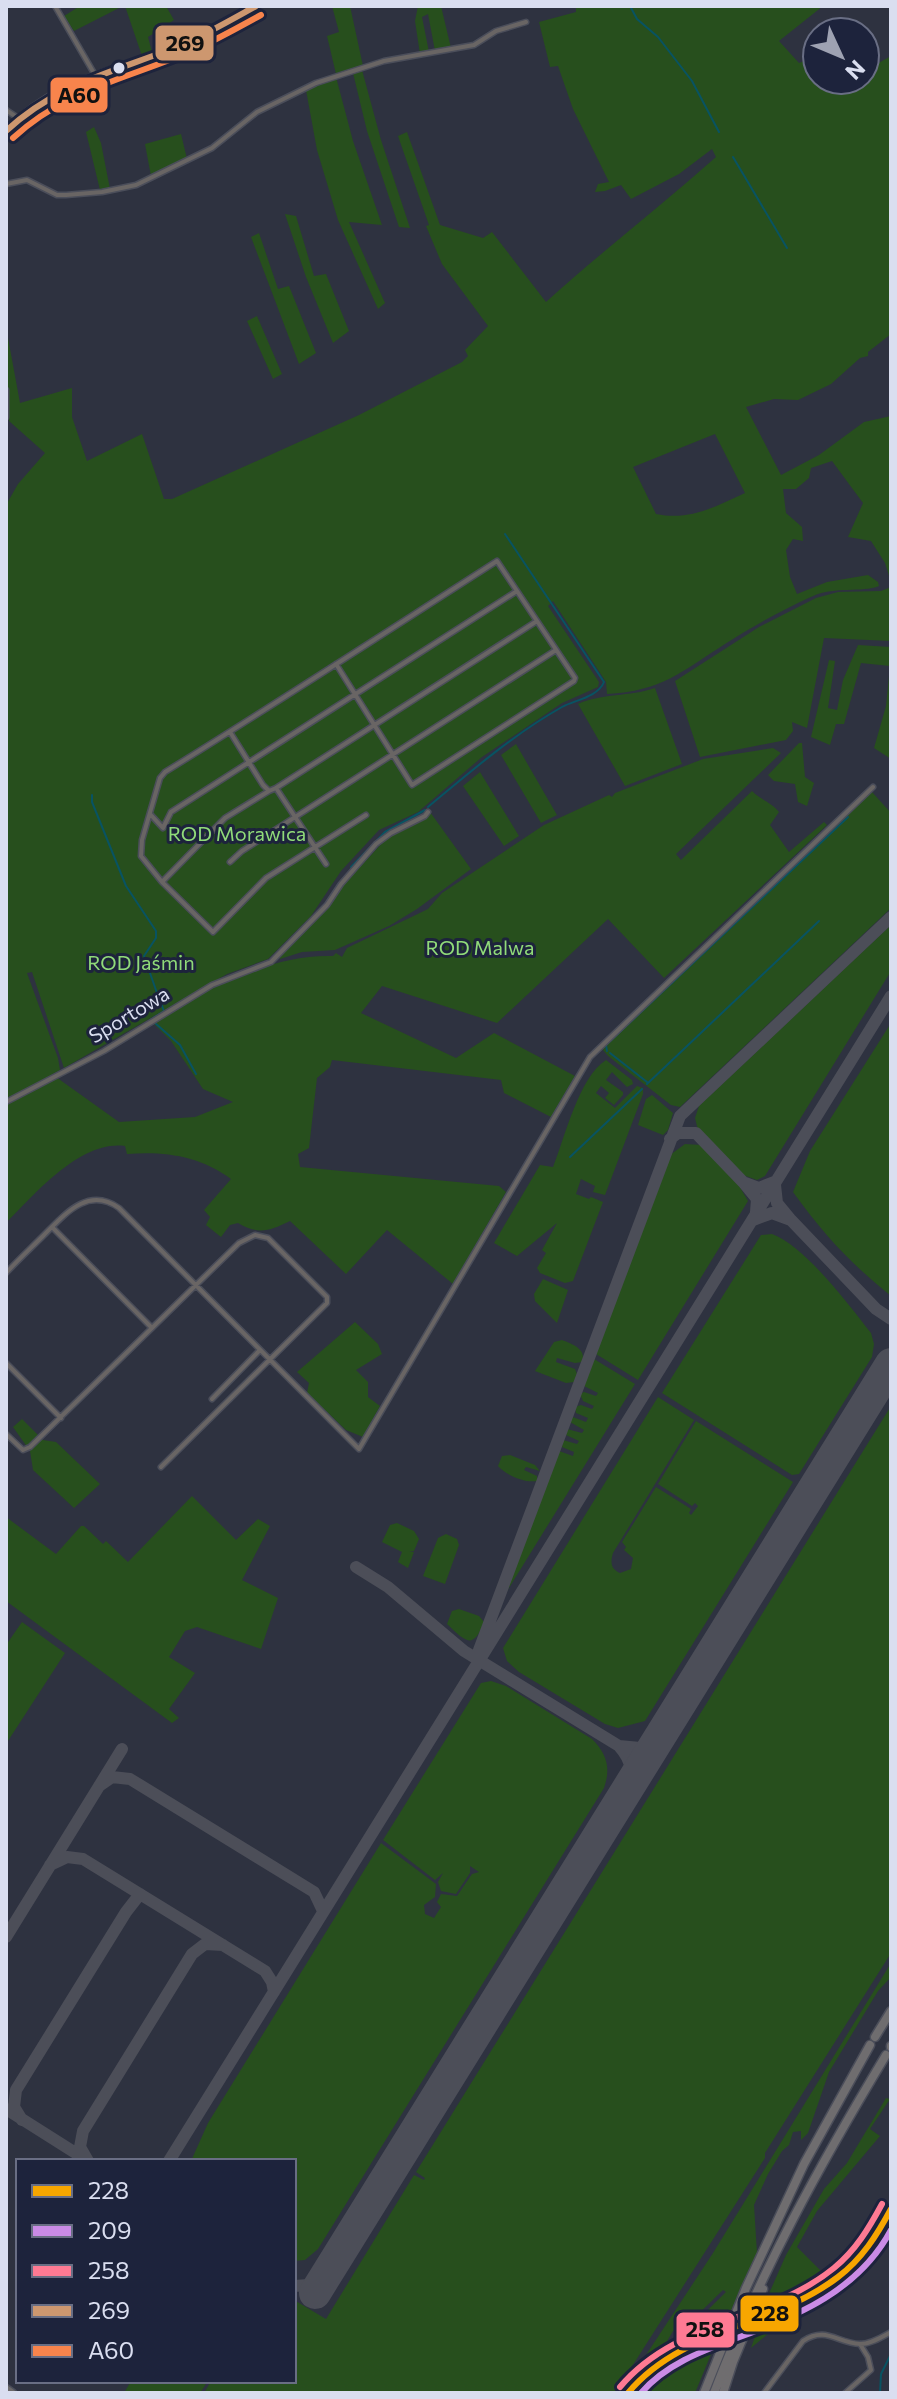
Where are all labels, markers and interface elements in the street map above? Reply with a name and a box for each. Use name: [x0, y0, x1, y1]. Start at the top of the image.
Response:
north arrow: [801, 16, 881, 96]
line badge: 269: [154, 24, 215, 62]
text: 269: [165, 29, 205, 56]
text: N: [840, 55, 871, 86]
unlabelled marker: [111, 60, 127, 76]
line badge: A60: [49, 76, 109, 114]
text: A60: [57, 81, 101, 108]
park label: ROD Morawica: [168, 821, 306, 845]
park label: ROD Malwa: [426, 935, 534, 959]
park label: ROD Jaśmin: [87, 950, 195, 974]
street label: Sportowa: [84, 981, 173, 1047]
legend: [16, 2159, 296, 2383]
text: 228: [88, 2175, 129, 2204]
text: 209: [88, 2215, 131, 2244]
text: 258: [88, 2255, 130, 2284]
line badge: 228: [739, 2294, 800, 2333]
text: 269: [88, 2295, 130, 2324]
text: 228: [751, 2299, 789, 2326]
line badge: 258: [675, 2311, 736, 2349]
text: 258: [686, 2315, 724, 2342]
text: A60: [88, 2335, 134, 2364]

